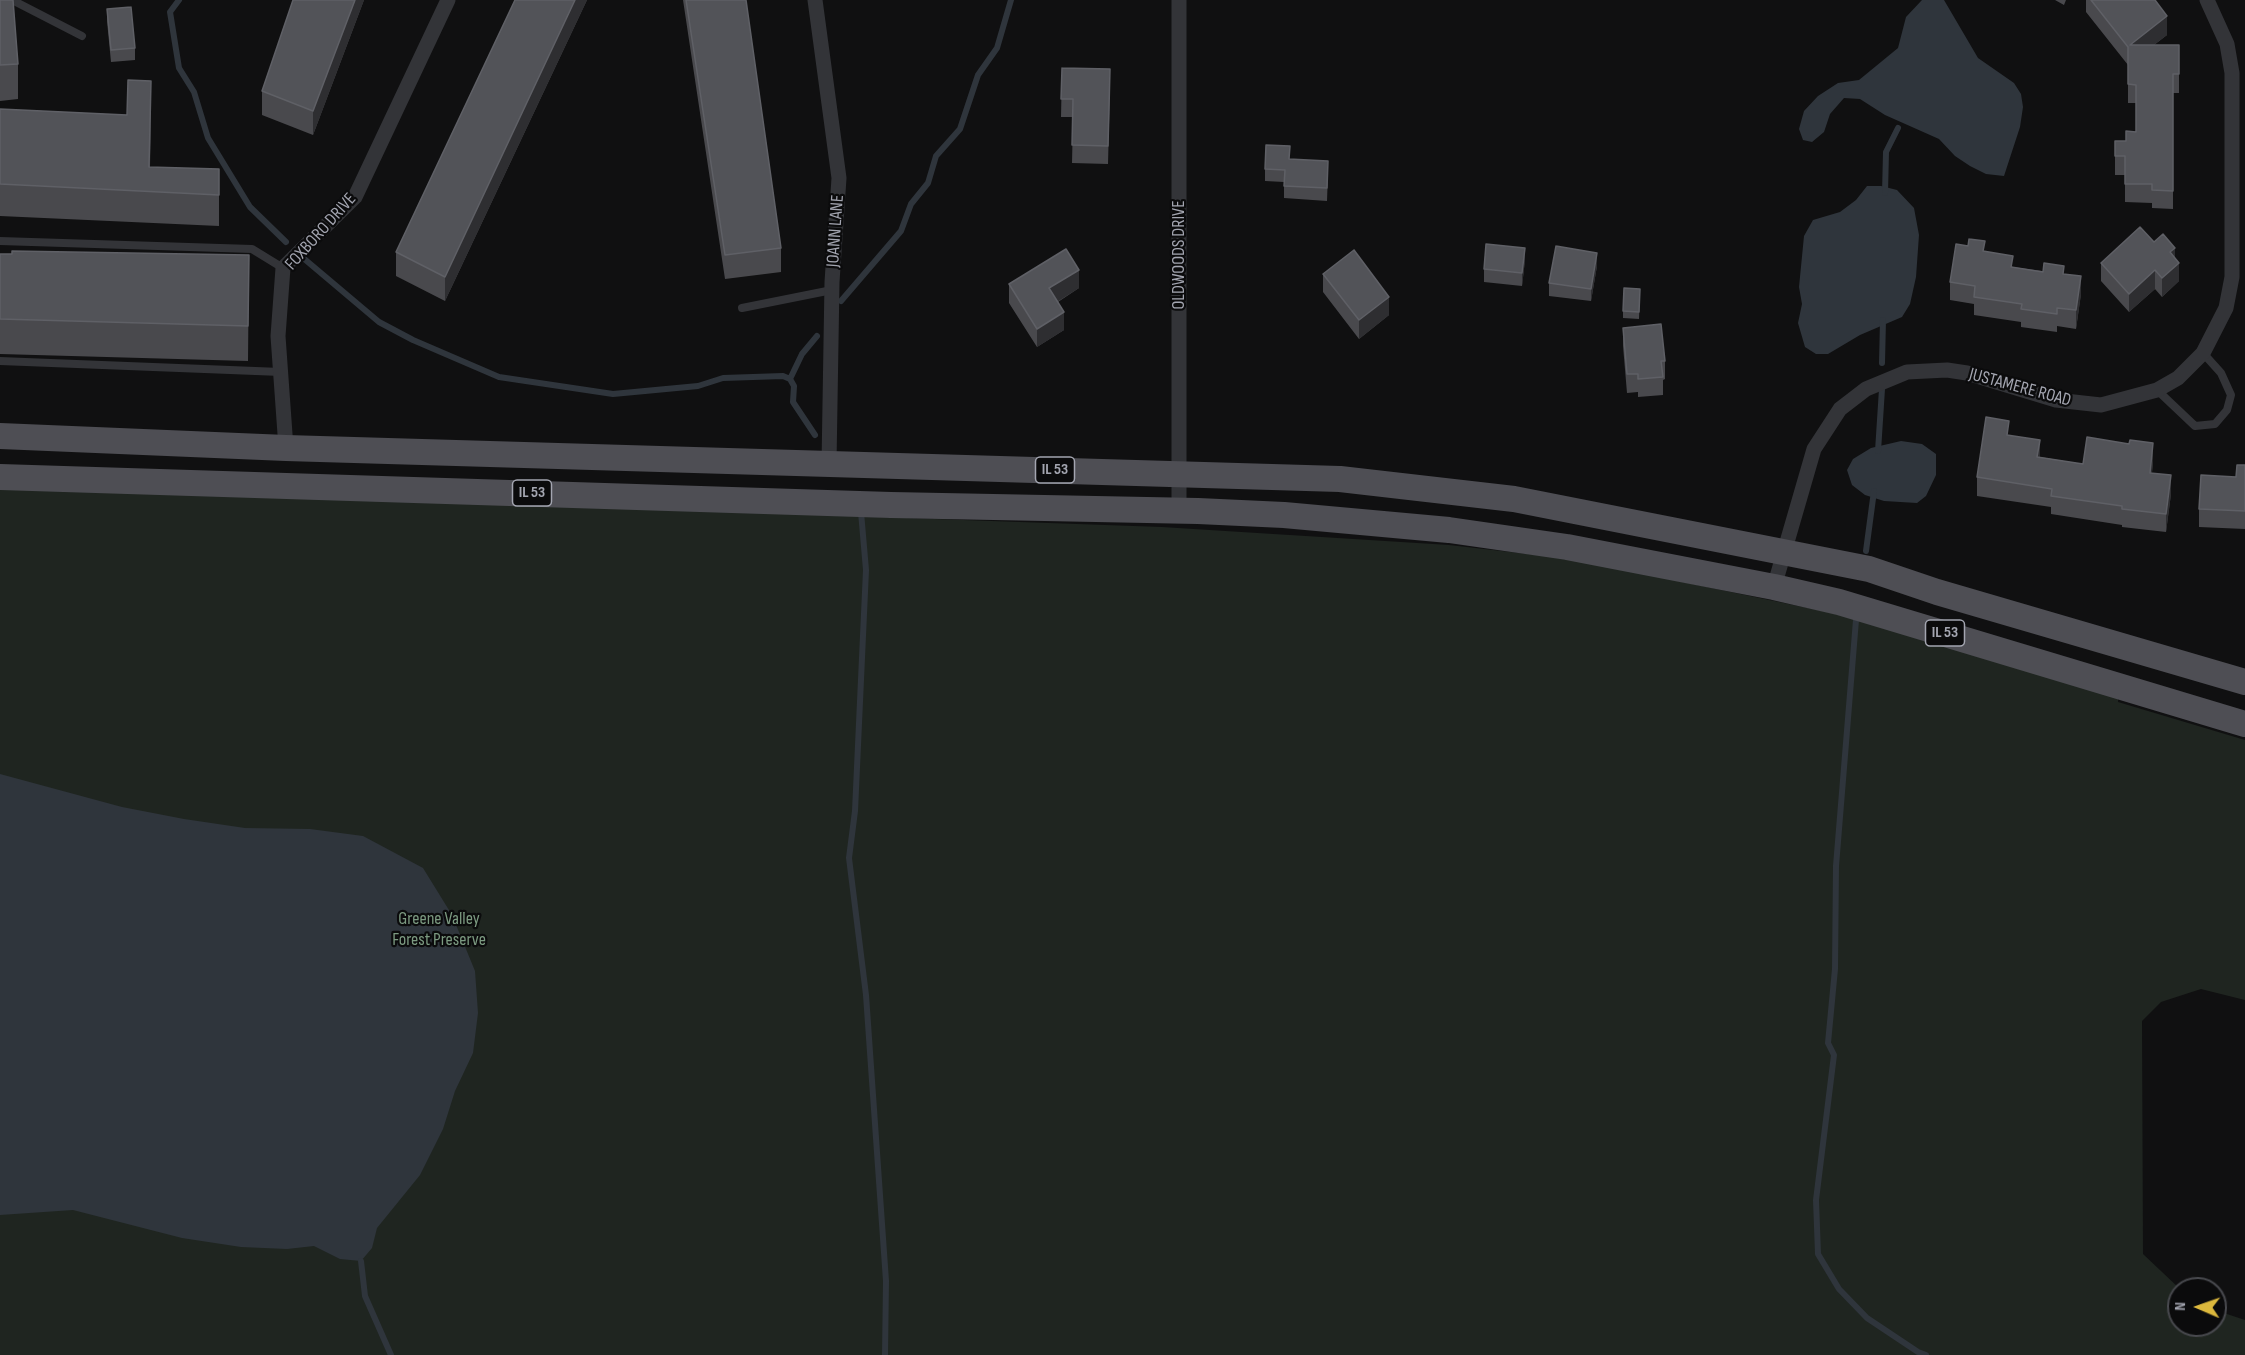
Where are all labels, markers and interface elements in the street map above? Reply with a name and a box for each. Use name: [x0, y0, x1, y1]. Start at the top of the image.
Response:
street label: FOXBORO DRIVE: [281, 189, 361, 275]
street label: JOANN LANE: [823, 194, 849, 268]
street label: OLDWOODS DRIVE: [1168, 200, 1190, 310]
street label: JUSTAMERE ROAD: [1967, 364, 2073, 412]
road number: IL 53: [1036, 457, 1074, 483]
road number: IL 53: [512, 480, 552, 506]
road number: IL 53: [1926, 620, 1964, 646]
park label: Greene Valley Forest Preserve: [392, 908, 486, 950]
north arrow: [2167, 1277, 2227, 1337]
text: N: [2171, 1302, 2190, 1311]

